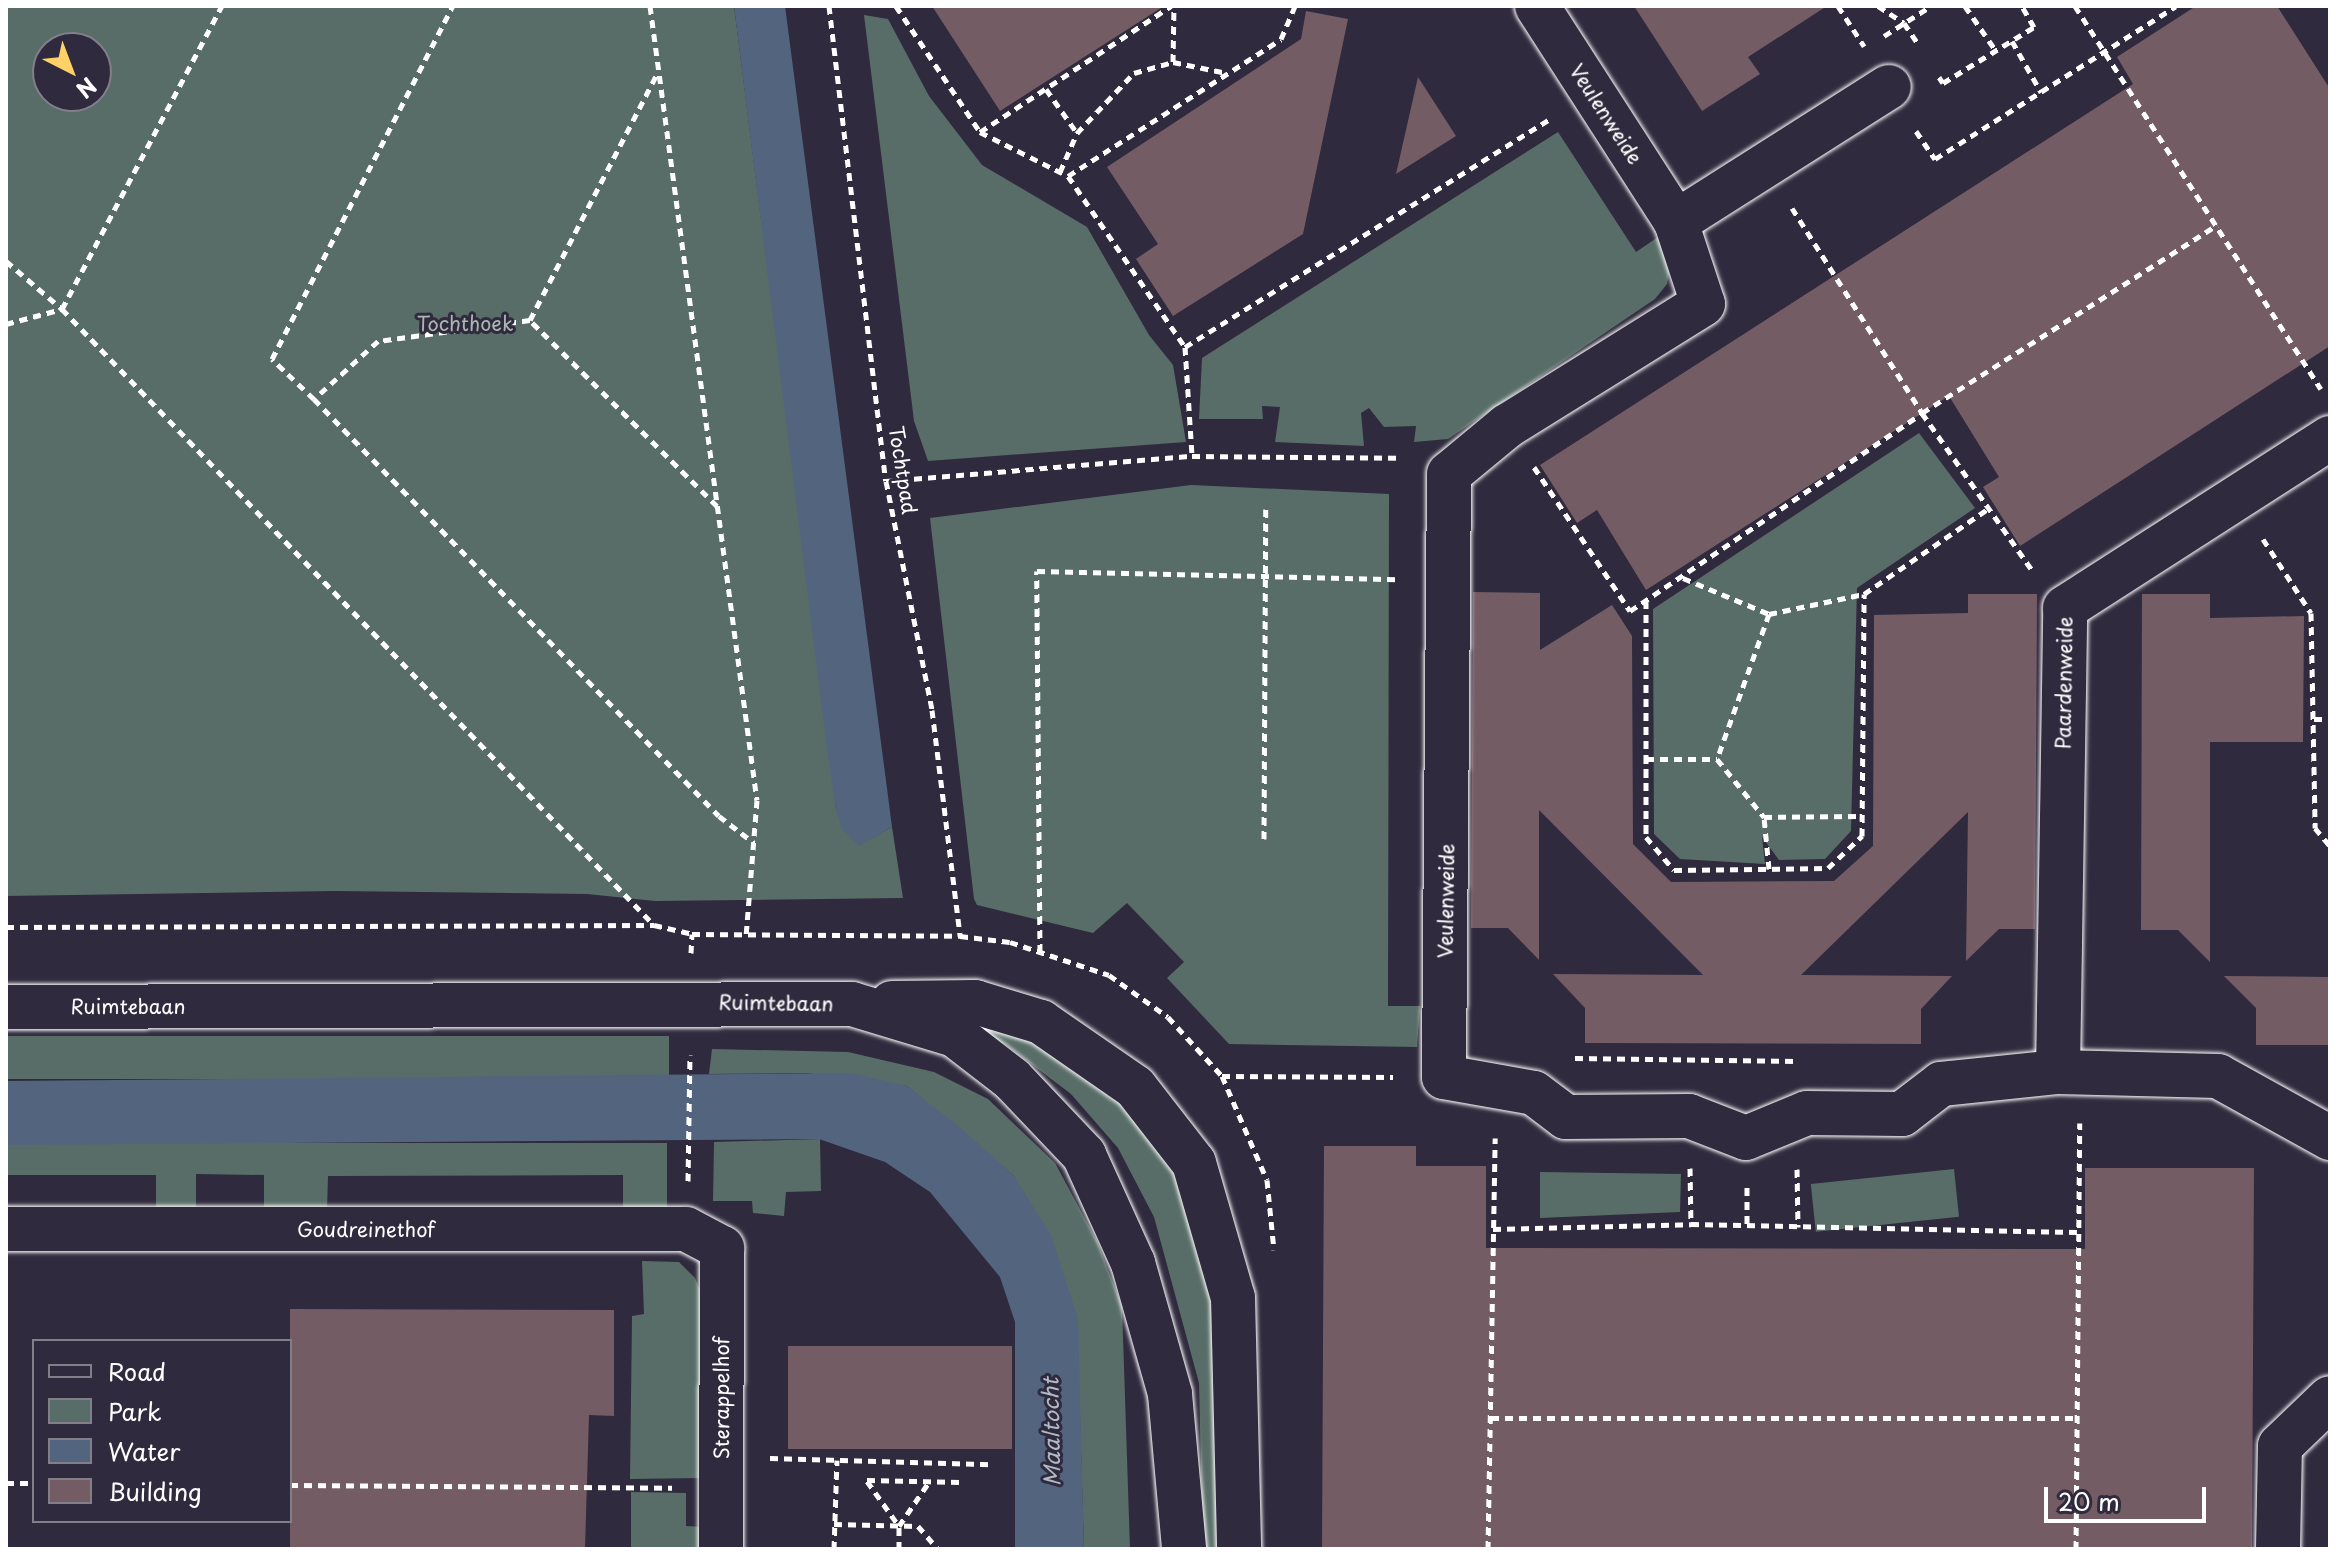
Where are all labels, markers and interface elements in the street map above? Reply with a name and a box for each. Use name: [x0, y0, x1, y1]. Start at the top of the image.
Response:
north arrow: [32, 32, 112, 112]
street label: Veulenweide: [1565, 59, 1647, 169]
text: N: [70, 71, 105, 107]
park label: Tochthoek: [417, 311, 513, 335]
street label: Tochtpad: [884, 424, 922, 516]
street label: Paardenweide: [2051, 617, 2077, 749]
street label: Veulenweide: [1433, 843, 1459, 959]
street label: Ruimtebaan: [718, 990, 834, 1016]
street label: Ruimtebaan: [70, 994, 186, 1018]
street label: Goudreinethof: [297, 1217, 435, 1241]
street label: Sterappelhof: [709, 1337, 733, 1459]
legend: [32, 1339, 292, 1523]
text: Road: [108, 1353, 166, 1389]
water label: Maaltocht: [1036, 1377, 1064, 1487]
text: Park: [108, 1393, 162, 1429]
text: Water: [108, 1433, 180, 1469]
scale bar: [2048, 1471, 2210, 1521]
text: Building: [108, 1473, 202, 1509]
text: 20 m: [2058, 1483, 2120, 1519]

